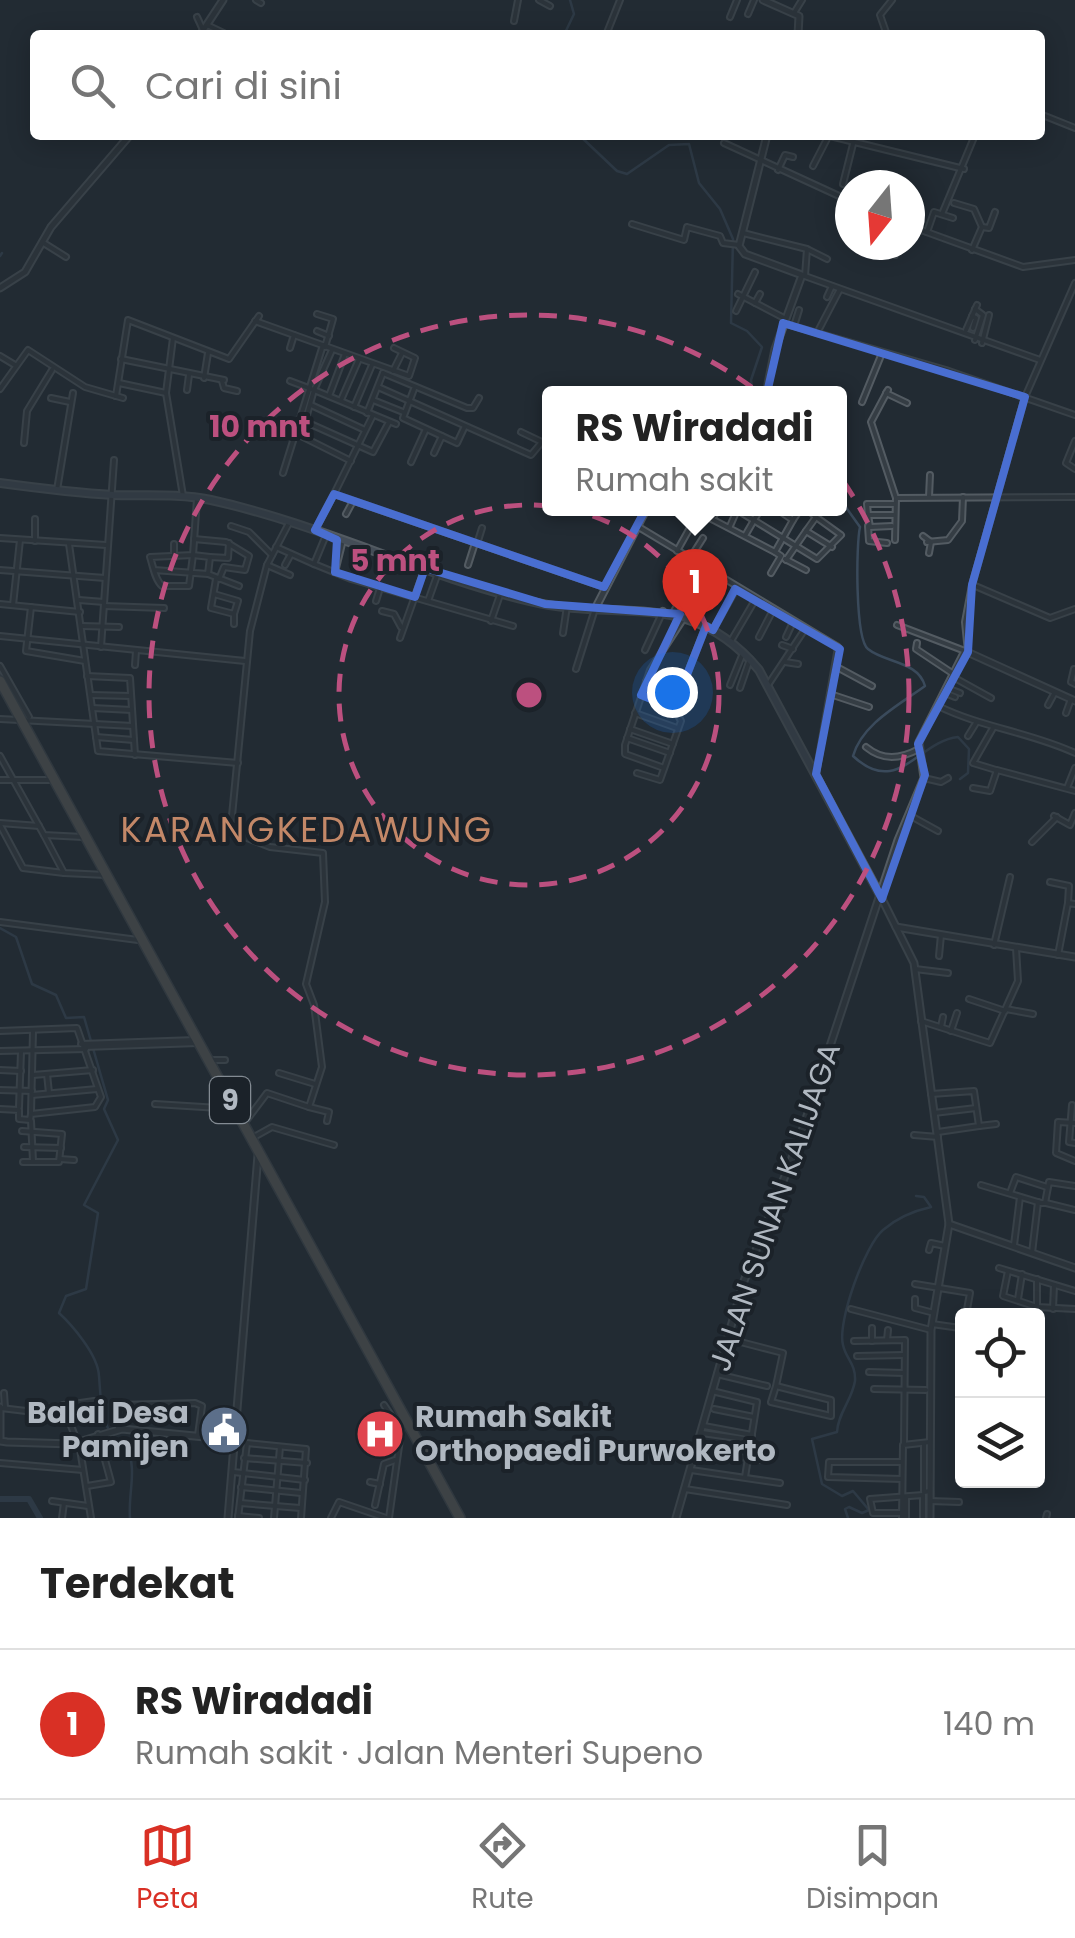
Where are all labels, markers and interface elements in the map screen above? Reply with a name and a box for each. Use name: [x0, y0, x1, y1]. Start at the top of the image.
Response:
search box: [30, 30, 1045, 140]
icon: search: [65, 58, 120, 113]
text: Cari di sini: [145, 59, 342, 112]
north arrow: [835, 170, 925, 260]
popup: [542, 386, 847, 516]
text: RS Wiradadi: [575, 401, 814, 454]
text: 10 mnt: [209, 405, 311, 448]
text: Rumah sakit: [575, 457, 773, 502]
text: 5 mnt: [350, 539, 440, 582]
pin: 1: [662, 548, 728, 631]
your location: [647, 667, 698, 718]
centre of rings: [511, 677, 547, 713]
district label: KARANGKEDAWUNG: [120, 805, 494, 854]
street label: JALAN SUNAN KALIJAGA: [698, 1037, 851, 1377]
road number: 9: [210, 1077, 250, 1123]
map controls: [955, 1308, 1045, 1488]
button: locate: [955, 1308, 1045, 1398]
place label: Balai Desa Pamijen: [27, 1391, 189, 1468]
place label: Rumah Sakit Orthopaedi Purwokerto: [415, 1395, 776, 1472]
button: layers: [955, 1398, 1045, 1488]
public building icon: Balai Desa Pamijen: [198, 1404, 250, 1456]
hospital icon: Rumah Sakit Orthopaedi Purwokerto: [354, 1408, 406, 1460]
text: Terdekat: [40, 1554, 235, 1613]
text: RS Wiradadi: [135, 1674, 373, 1727]
text: 1: [66, 1701, 79, 1746]
text: 140 m: [943, 1701, 1035, 1746]
text: Rumah sakit · Jalan Menteri Supeno: [135, 1730, 703, 1775]
tab: Peta: [136, 1818, 199, 1920]
tab: Rute: [471, 1818, 534, 1920]
tab: Disimpan: [806, 1818, 939, 1920]

